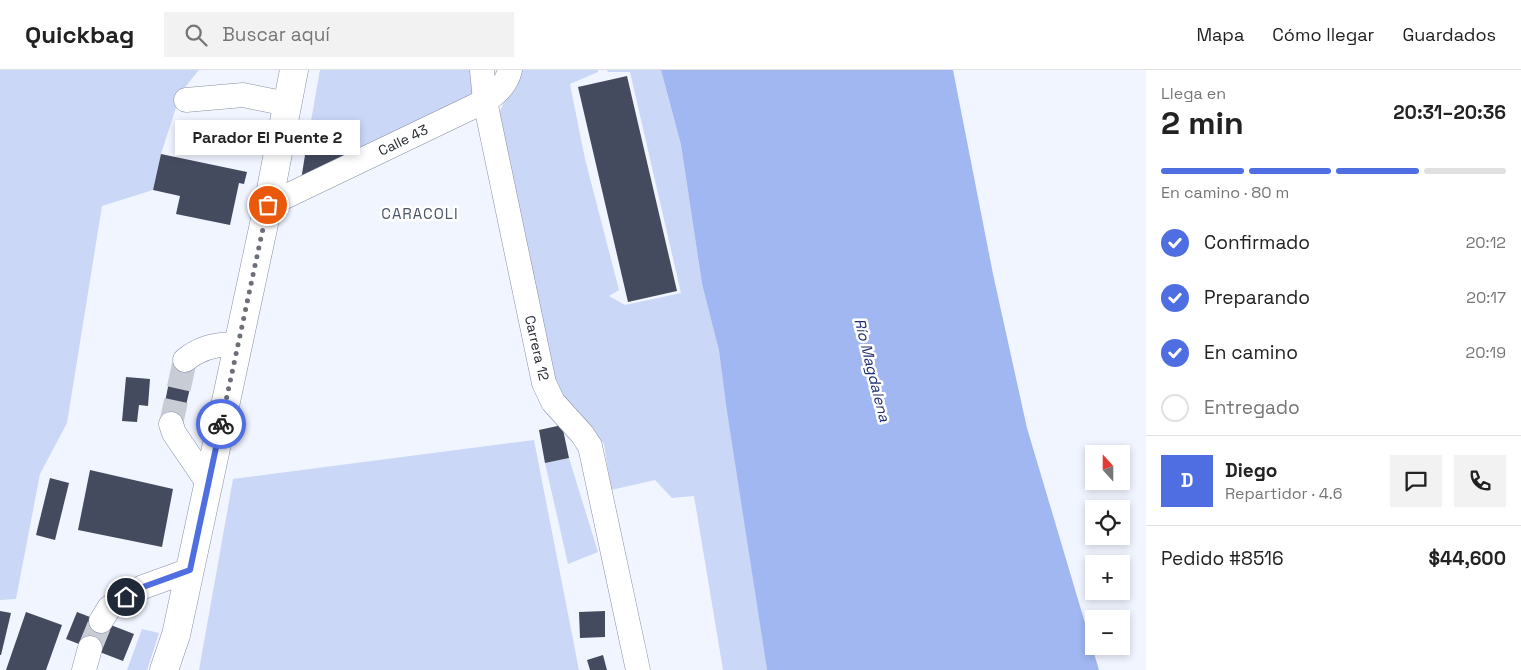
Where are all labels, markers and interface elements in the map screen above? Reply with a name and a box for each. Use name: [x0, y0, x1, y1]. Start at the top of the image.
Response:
search box: [164, 12, 514, 57]
text: Quickbag: [25, 19, 134, 50]
icon: search: [182, 21, 210, 49]
text: Buscar aquí: [222, 22, 330, 47]
text: Mapa: [1196, 23, 1244, 46]
text: Cómo llegar: [1272, 23, 1374, 46]
text: Guardados: [1402, 23, 1496, 46]
text: Llega en: [1161, 83, 1226, 104]
text: 20:31–20:36: [1393, 100, 1506, 125]
text: 2 min: [1161, 103, 1244, 143]
callout: Parador El Puente 2: [176, 120, 360, 155]
street label: Calle 43: [375, 120, 431, 160]
text: Parador El Puente 2: [193, 127, 342, 148]
text: En camino · 80 m: [1161, 182, 1289, 203]
pin: [247, 184, 289, 226]
icon: bag: [254, 191, 282, 219]
district label: CARACOLI: [381, 204, 459, 223]
icon: check: [1161, 229, 1189, 257]
text: Confirmado: [1204, 230, 1310, 255]
text: 20:12: [1466, 232, 1506, 253]
icon: check: [1161, 284, 1189, 312]
text: Preparando: [1204, 285, 1310, 310]
text: 20:17: [1466, 287, 1506, 308]
street label: Carrera 12: [521, 314, 553, 382]
water label: Río Magdalena: [850, 316, 895, 424]
icon: check: [1161, 339, 1189, 367]
text: En camino: [1204, 340, 1298, 365]
text: 20:19: [1466, 342, 1506, 363]
text: Entregado: [1204, 395, 1300, 420]
courier: [196, 399, 246, 449]
icon: bike: [207, 410, 235, 438]
north arrow: [1085, 445, 1130, 490]
map controls: [1085, 445, 1130, 655]
button: chat: [1390, 455, 1442, 507]
button: phone: [1454, 455, 1506, 507]
text: Diego: [1225, 458, 1277, 483]
text: D: [1181, 468, 1193, 493]
text: Repartidor · 4.6: [1225, 483, 1343, 504]
button: locate: [1085, 500, 1130, 545]
text: Pedido #8516: [1161, 546, 1284, 571]
text: $44,600: [1429, 546, 1506, 571]
button: +: [1085, 555, 1130, 600]
pin: [105, 576, 147, 618]
icon: home: [112, 583, 140, 611]
button: −: [1085, 610, 1130, 655]

